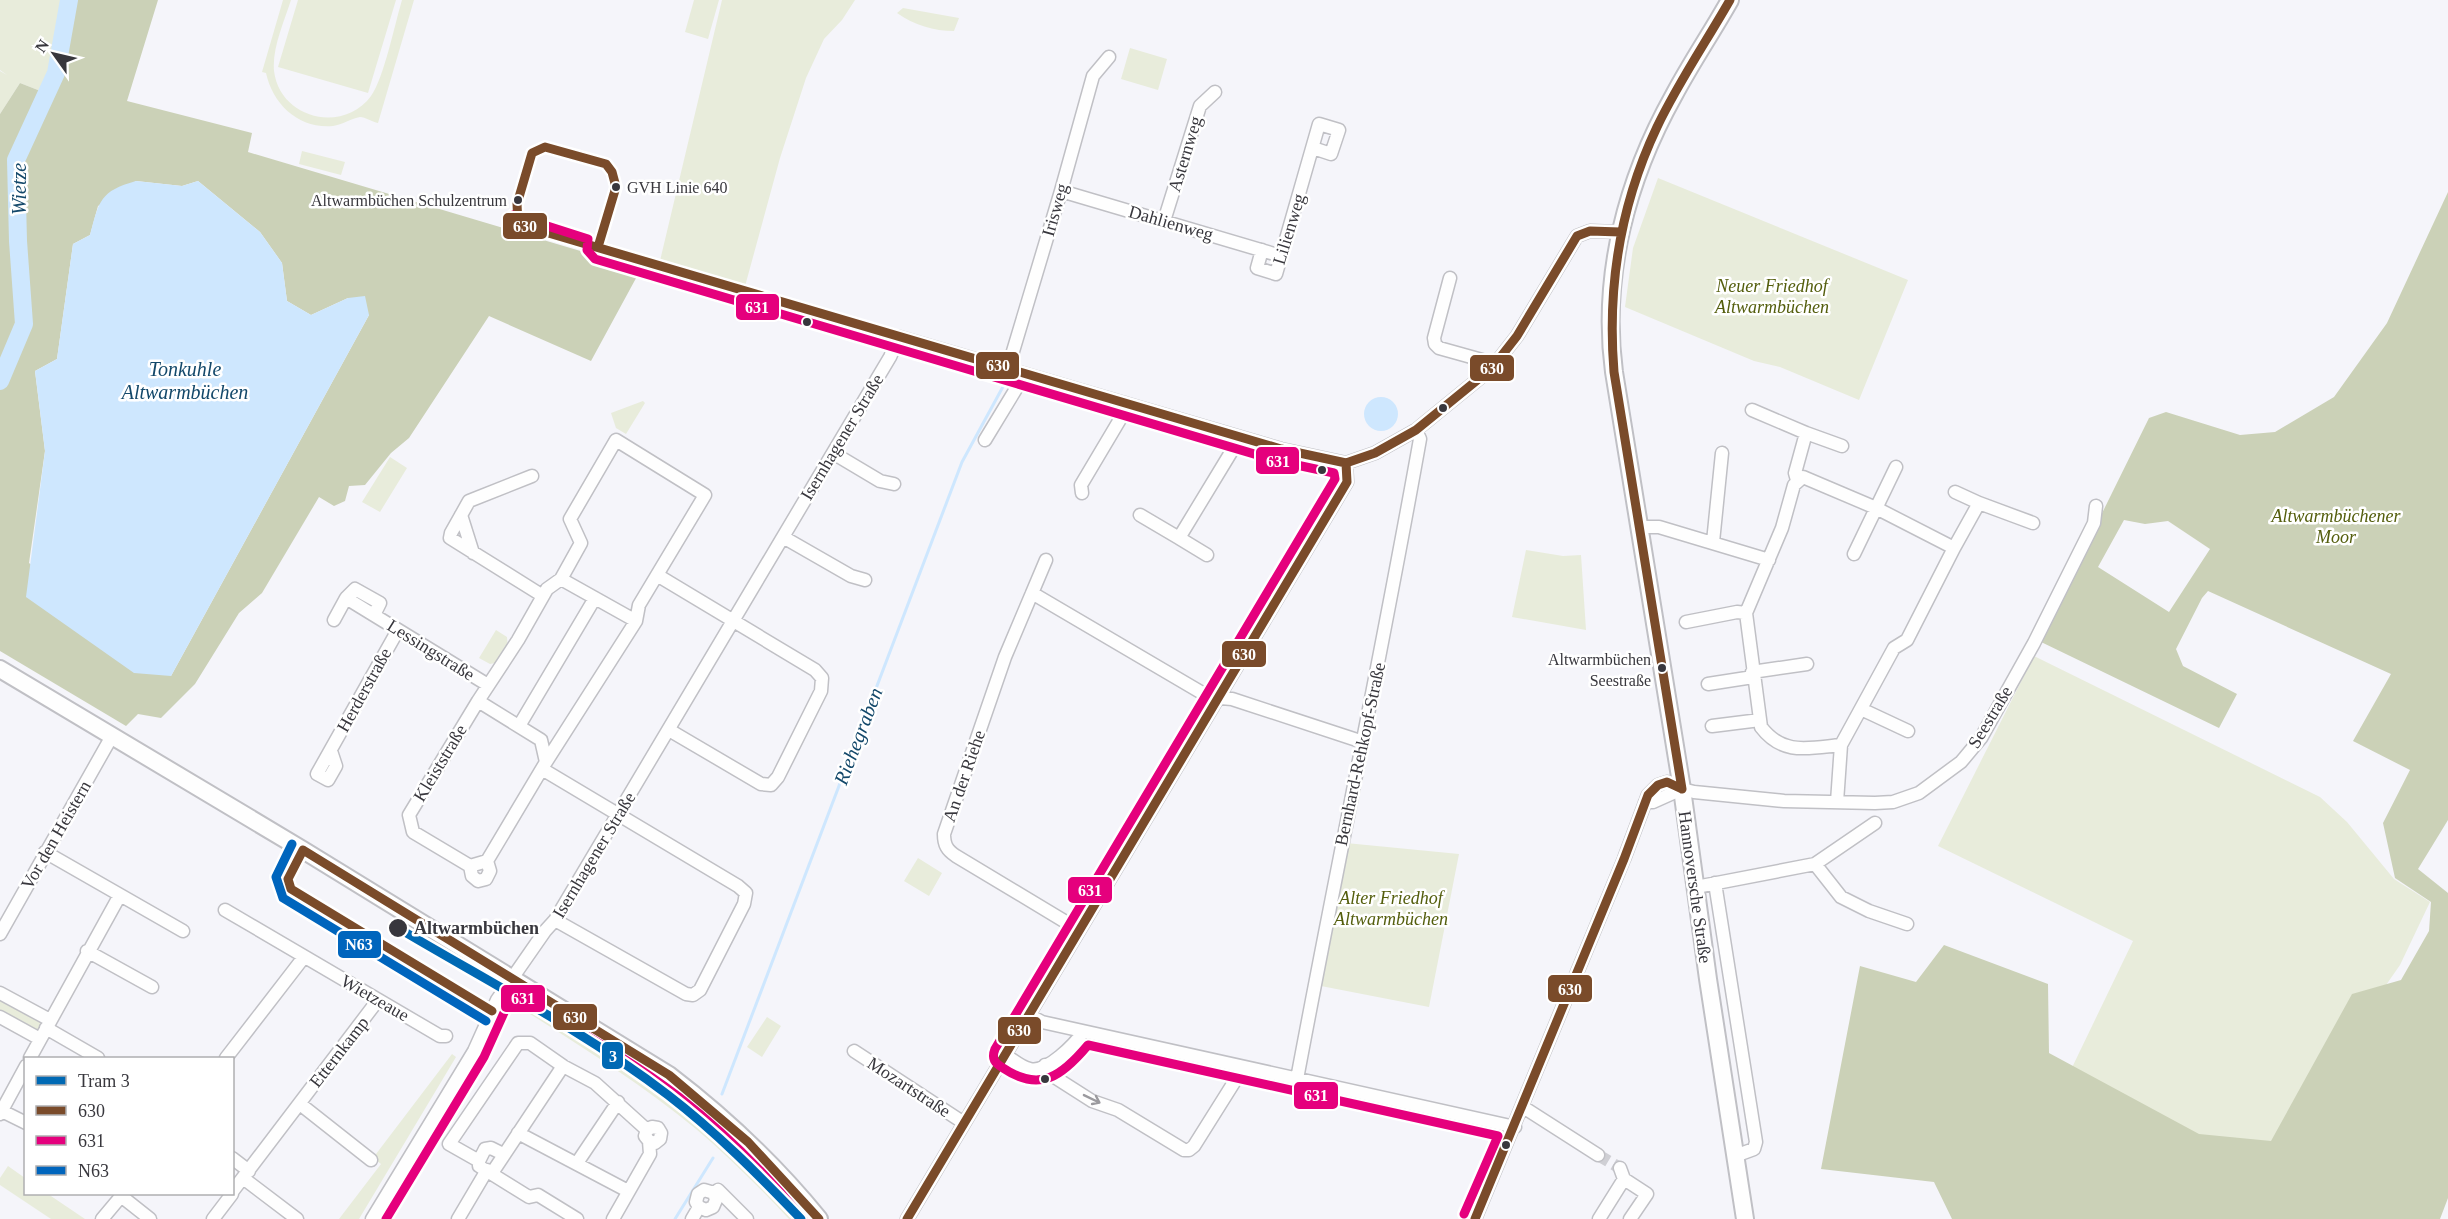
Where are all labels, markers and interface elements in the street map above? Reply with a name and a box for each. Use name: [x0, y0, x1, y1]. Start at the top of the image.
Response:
north arrow: [24, 24, 84, 84]
text: N: [32, 36, 53, 55]
street label: Asternweg: [1164, 114, 1206, 194]
water label: Wietze: [8, 163, 30, 215]
place label: GVH Linie 640: [627, 179, 727, 196]
marker: GVH Linie 640: [610, 181, 622, 193]
street label: Irisweg: [1038, 181, 1072, 239]
street label: Lilienweg: [1269, 191, 1309, 267]
place label: Altwarmbüchen Schulzentrum: [311, 192, 508, 209]
marker: Altwarmbüchen Schulzentrum: [512, 194, 524, 206]
street label: Dahlienweg: [1126, 201, 1216, 245]
line badge: 630: [502, 212, 548, 240]
text: 630: [513, 218, 537, 235]
park label: Neuer Friedhof Altwarmbüchen: [1714, 276, 1831, 317]
line badge: 631: [735, 293, 780, 321]
text: 631: [745, 299, 769, 316]
unlabelled marker: [801, 316, 813, 328]
line badge: 630: [975, 351, 1020, 380]
line badge: 630: [1469, 354, 1515, 382]
text: 630: [986, 357, 1010, 374]
water label: Tonkuhle Altwarmbüchen: [120, 358, 248, 403]
text: 630: [1480, 360, 1504, 377]
street label: Isernhagener Straße: [796, 370, 888, 504]
unlabelled marker: [1437, 402, 1449, 414]
line badge: 631: [1255, 446, 1300, 475]
text: 631: [1266, 453, 1290, 470]
unlabelled marker: [1316, 464, 1328, 476]
park label: Altwarmbüchener Moor: [2271, 506, 2401, 547]
street label: Lessingstraße: [384, 615, 478, 685]
line badge: 630: [1221, 640, 1267, 668]
street label: Herderstraße: [333, 645, 395, 735]
text: 630: [1232, 646, 1256, 663]
place label: Altwarmbüchen Seestraße: [1548, 651, 1651, 689]
street label: Bernhard-Rehkopf-Straße: [1331, 660, 1389, 848]
marker: Altwarmbüchen Seestraße: [1656, 662, 1668, 674]
street label: Seestraße: [1964, 682, 2016, 752]
water label: Riehegraben: [829, 684, 888, 789]
street label: Kleiststraße: [409, 721, 471, 805]
street label: An der Riehe: [939, 727, 989, 825]
street label: Vor den Heistern: [17, 777, 95, 893]
street label: Isernhagener Straße: [548, 788, 640, 922]
street label: Hannoversche Straße: [1674, 810, 1716, 964]
line badge: 631: [1067, 876, 1113, 904]
text: 631: [1078, 882, 1102, 899]
park label: Alter Friedhof Altwarmbüchen: [1333, 888, 1448, 929]
marker: Altwarmbüchen: [387, 917, 409, 939]
place label: Altwarmbüchen: [414, 918, 539, 938]
line badge: N63: [337, 930, 382, 959]
text: N63: [345, 936, 373, 953]
street label: Wietzeaue: [337, 971, 413, 1025]
line badge: 630: [1547, 974, 1593, 1003]
text: 630: [1558, 981, 1582, 998]
line badge: 631: [500, 984, 546, 1013]
text: 631: [511, 990, 535, 1007]
line badge: 630: [552, 1003, 598, 1031]
text: 630: [563, 1009, 587, 1026]
street label: Etternkamp: [305, 1013, 373, 1091]
line badge: 630: [997, 1016, 1042, 1045]
text: 630: [1007, 1022, 1031, 1039]
line badge: 3: [601, 1041, 624, 1070]
text: 3: [609, 1048, 617, 1065]
street label: Mozartstraße: [864, 1053, 954, 1121]
legend: [24, 1057, 234, 1195]
text: Tram 3: [78, 1071, 130, 1091]
unlabelled marker: [1039, 1073, 1051, 1085]
line badge: 631: [1293, 1081, 1339, 1110]
text: 631: [1304, 1087, 1328, 1104]
one-way arrow: [1082, 1094, 1100, 1106]
text: 630: [78, 1101, 105, 1121]
text: 631: [78, 1131, 105, 1151]
unlabelled marker: [1500, 1139, 1512, 1151]
text: N63: [78, 1161, 109, 1181]

